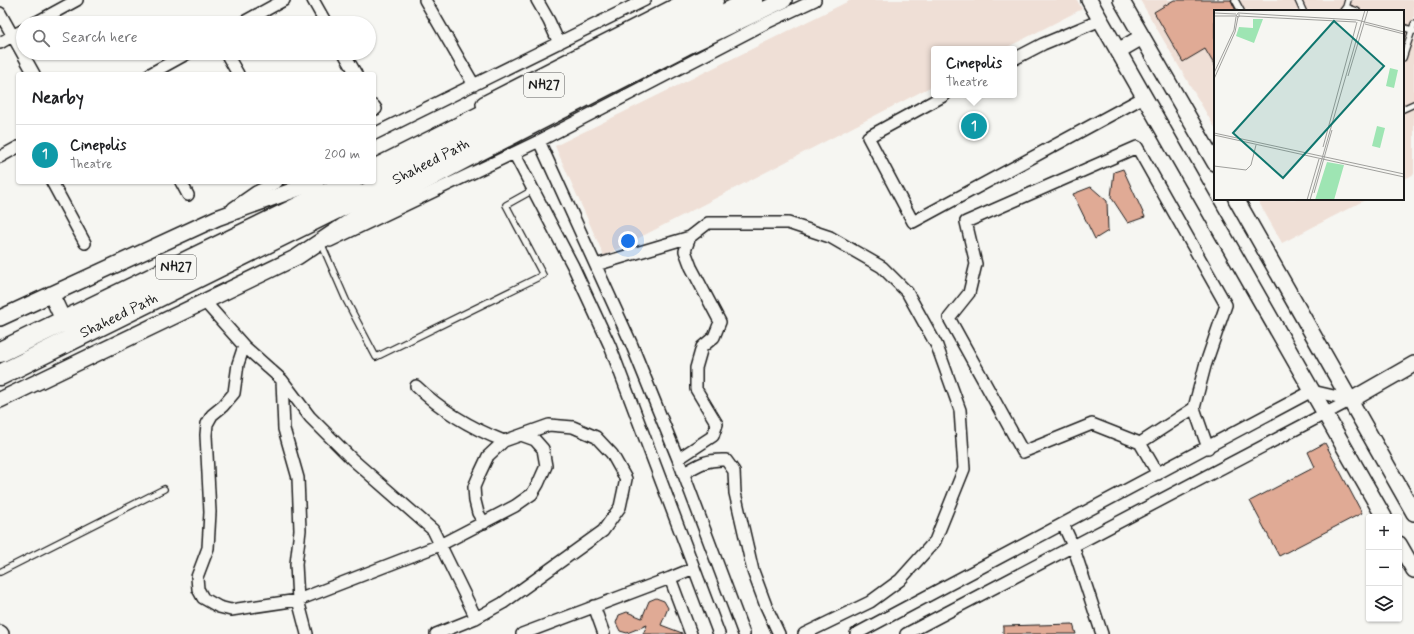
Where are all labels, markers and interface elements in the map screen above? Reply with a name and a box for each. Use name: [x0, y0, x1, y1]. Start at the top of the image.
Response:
inset map: [1214, 10, 1404, 200]
search box: [16, 16, 376, 60]
icon: search: [30, 27, 52, 49]
text: Search here: [62, 28, 138, 48]
popup: [931, 46, 1017, 98]
text: Cinepolis: [946, 54, 1002, 74]
road number: NH27: [524, 73, 564, 97]
text: Theatre: [946, 74, 988, 91]
text: Nearby: [32, 87, 84, 109]
pin: 1: [961, 111, 987, 141]
street label: Shaheed Path: [389, 134, 473, 190]
text: Cinepolis: [70, 136, 126, 156]
text: 1: [42, 146, 48, 163]
text: 200 m: [325, 146, 360, 163]
text: Theatre: [70, 156, 112, 173]
your location: [618, 231, 638, 251]
road number: NH27: [156, 255, 196, 279]
street label: Shaheed Path: [77, 289, 161, 343]
map controls: [1366, 514, 1402, 622]
button: +: [1366, 514, 1402, 550]
button: −: [1366, 550, 1402, 586]
button: layers: [1366, 586, 1402, 622]

